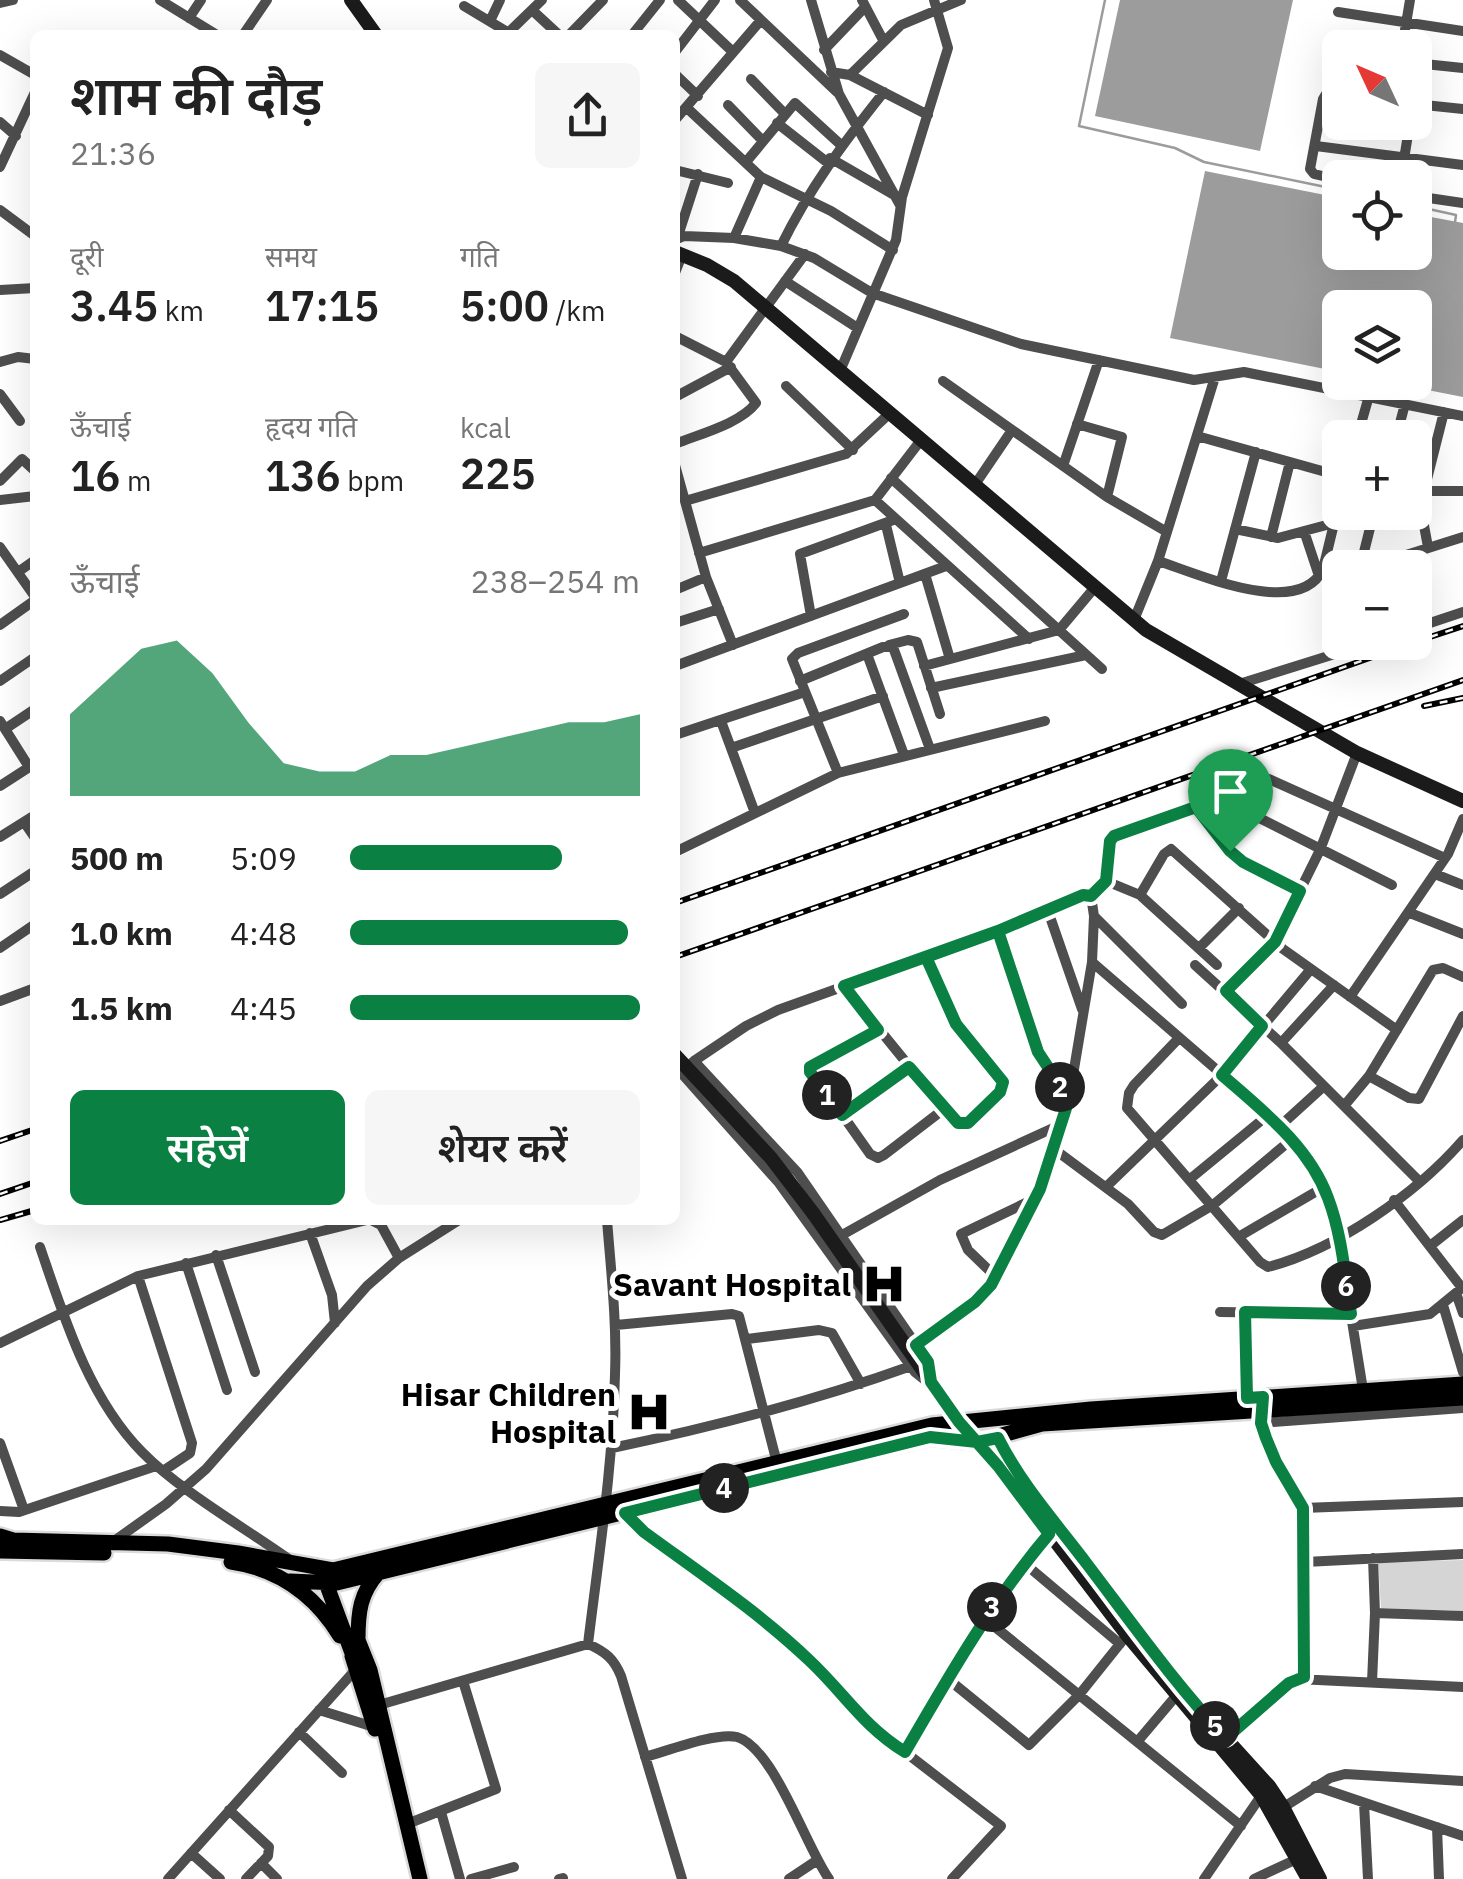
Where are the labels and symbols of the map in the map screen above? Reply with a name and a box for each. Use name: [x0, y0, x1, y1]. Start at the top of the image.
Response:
north arrow: [1322, 30, 1432, 140]
pin: [1188, 749, 1273, 852]
pin: 2: [1035, 1062, 1085, 1112]
pin: 1: [802, 1070, 852, 1120]
hospital icon: Savant Hospital: [860, 1260, 908, 1308]
pin: 6: [1321, 1261, 1371, 1311]
place label: Savant Hospital: [613, 1263, 851, 1305]
place label: Hisar Children Hospital: [401, 1373, 616, 1452]
hospital icon: Hisar Children Hospital: [625, 1388, 673, 1436]
pin: 4: [699, 1463, 749, 1513]
pin: 3: [967, 1582, 1017, 1632]
pin: 5: [1190, 1701, 1240, 1751]

